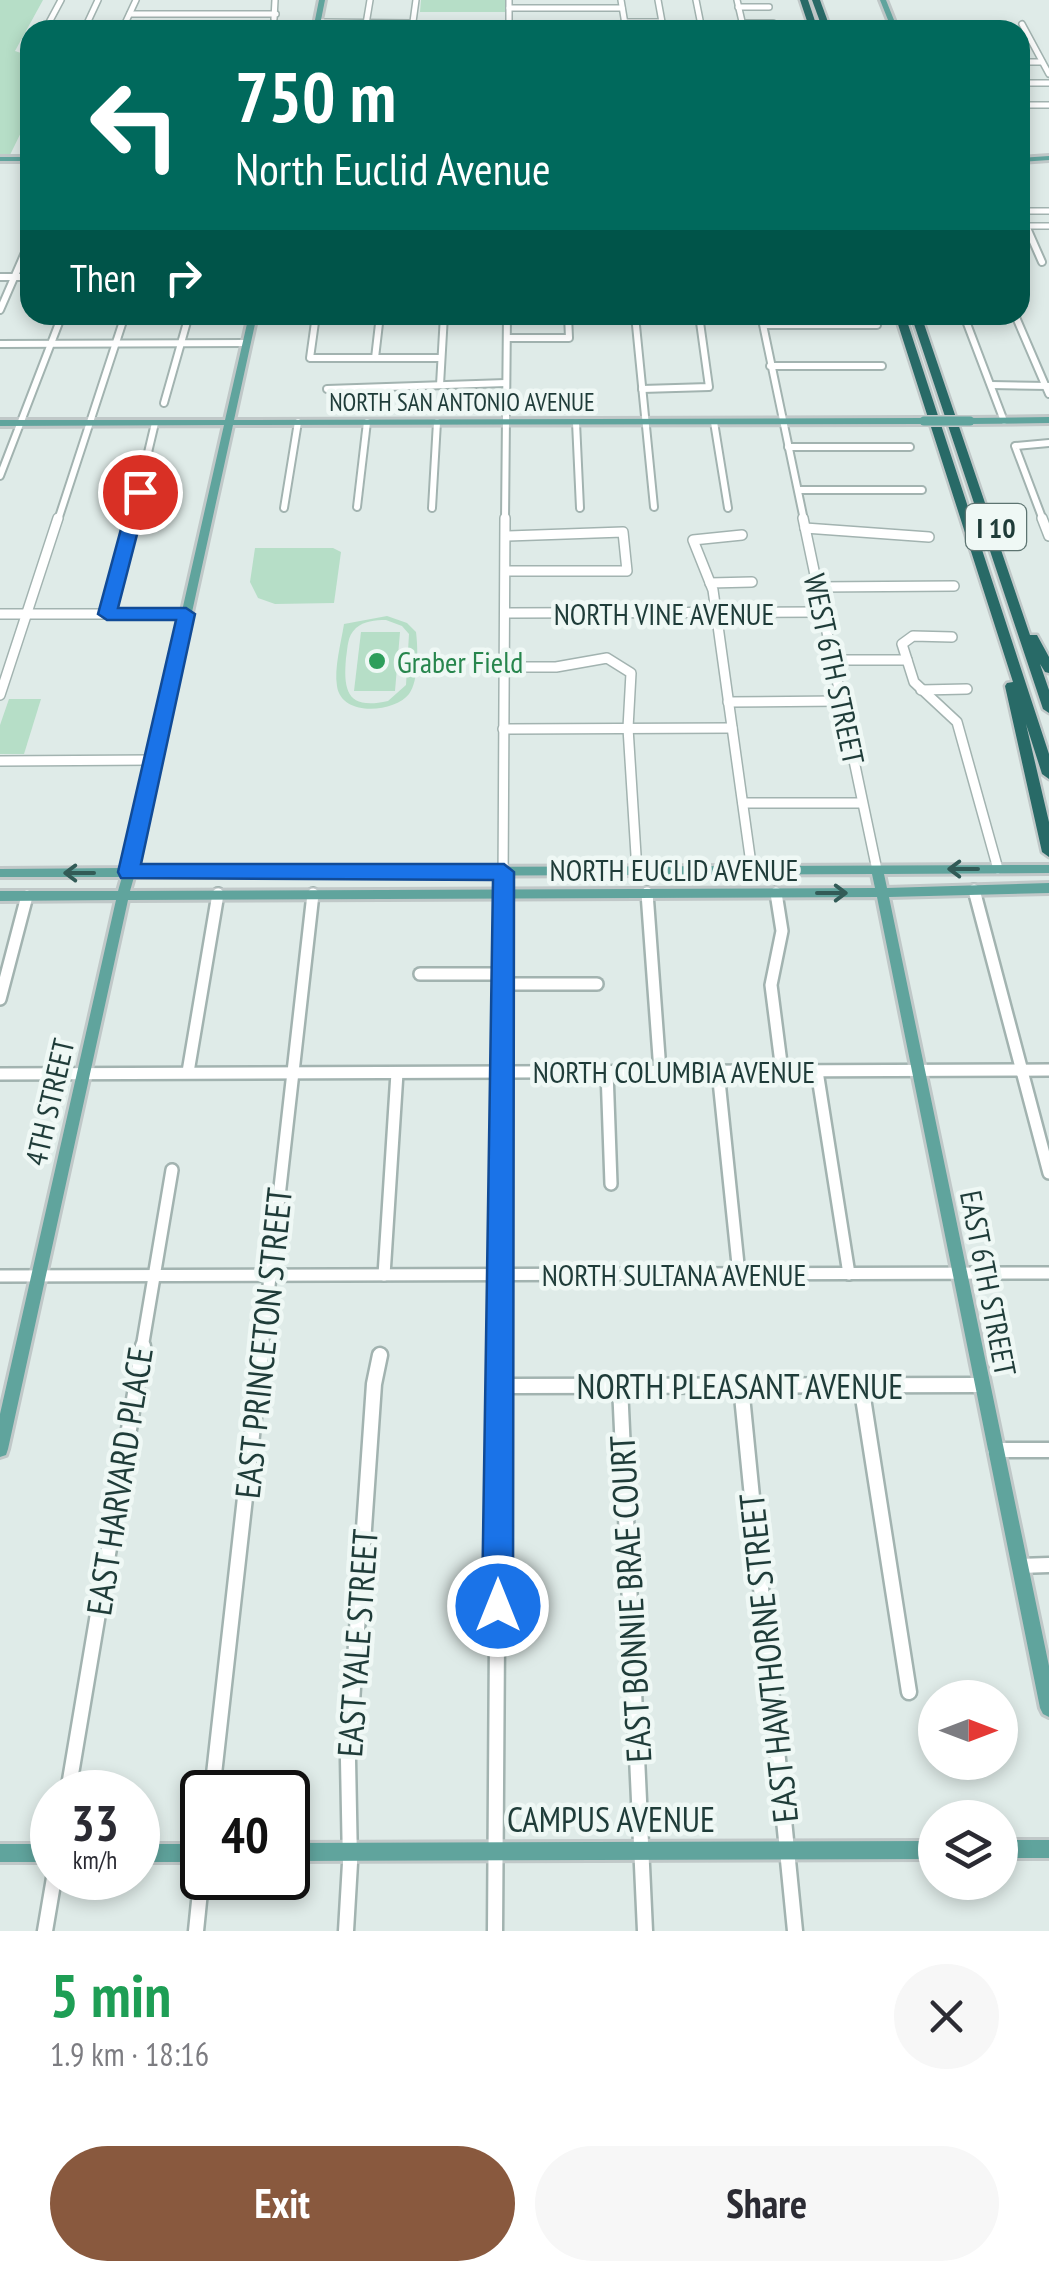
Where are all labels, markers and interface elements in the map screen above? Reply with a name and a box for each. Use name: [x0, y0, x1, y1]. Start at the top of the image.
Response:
text: 750 m: [235, 51, 396, 141]
icon: left: [70, 60, 200, 190]
text: North Euclid Avenue: [235, 139, 551, 197]
icon: right: [156, 250, 211, 305]
text: Then: [70, 253, 136, 302]
street label: NORTH SAN ANTONIO AVENUE: [329, 386, 595, 418]
pin: [98, 450, 183, 535]
icon: arrive: [113, 465, 168, 520]
road number: I 10: [966, 504, 1026, 550]
street label: WEST 6TH STREET: [796, 570, 874, 768]
street label: NORTH VINE AVENUE: [554, 594, 774, 633]
place label: Graber Field: [397, 642, 523, 681]
marker: Graber Field: [366, 650, 388, 672]
street label: NORTH EUCLID AVENUE: [550, 850, 798, 889]
one-way arrow: [947, 860, 980, 878]
one-way arrow: [64, 864, 96, 882]
one-way arrow: [816, 884, 848, 902]
street label: 4TH STREET: [15, 1035, 83, 1169]
street label: NORTH COLUMBIA AVENUE: [533, 1052, 815, 1091]
street label: EAST PRINCETON STREET: [224, 1185, 302, 1501]
street label: EAST 6TH STREET: [952, 1187, 1026, 1379]
street label: NORTH SULTANA AVENUE: [542, 1255, 806, 1294]
street label: EAST HARVARD PLACE: [75, 1344, 163, 1618]
street label: NORTH PLEASANT AVENUE: [577, 1363, 903, 1409]
street label: EAST BONNIE BRAE COURT: [598, 1434, 662, 1764]
street label: EAST HAWTHORNE STREET: [728, 1491, 808, 1825]
street label: EAST YALE STREET: [326, 1527, 388, 1758]
position arrow: [446, 1554, 550, 1658]
north arrow: [918, 1680, 1018, 1780]
map controls: [918, 1680, 1018, 1900]
speed limit sign: 40: [180, 1770, 310, 1900]
text: 33: [71, 1790, 119, 1855]
street label: CAMPUS AVENUE: [507, 1796, 715, 1842]
button: layers: [918, 1800, 1018, 1900]
text: km/h: [73, 1844, 117, 1876]
text: 5 min: [50, 1956, 171, 2034]
button: close: [894, 1964, 999, 2069]
text: 1.9 km · 18:16: [50, 2033, 209, 2075]
button: Exit: [50, 2146, 515, 2261]
button: Share: [535, 2146, 999, 2261]

